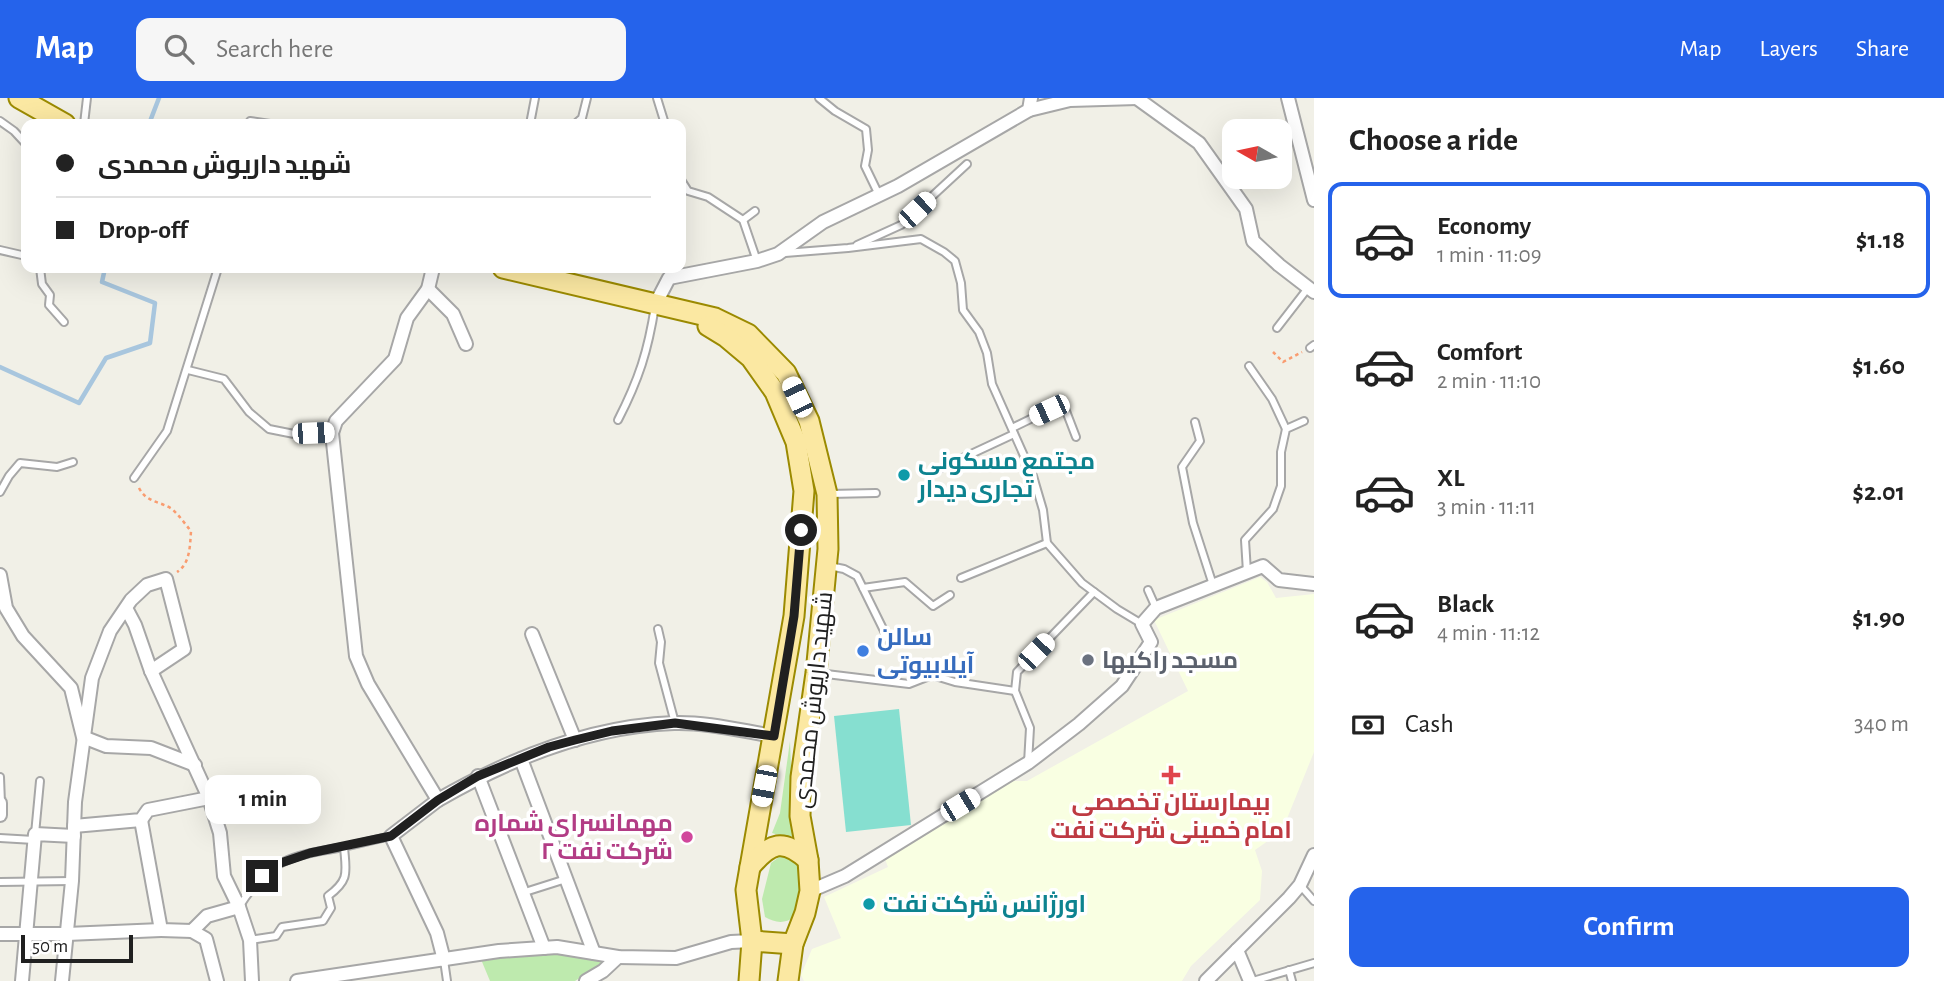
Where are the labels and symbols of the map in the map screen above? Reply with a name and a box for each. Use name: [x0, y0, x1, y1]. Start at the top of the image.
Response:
north arrow: [1222, 119, 1292, 189]
car: [895, 188, 940, 232]
car: [779, 374, 816, 420]
car: [1026, 392, 1073, 428]
car: [292, 422, 335, 444]
place label: مجتمع مسکونی تجاری دیدار: [917, 450, 1095, 503]
marker: مجتمع مسکونی تجاری دیدار: [896, 467, 912, 483]
route start: [785, 514, 817, 546]
street label: شهید داریوش محمدی: [790, 591, 838, 810]
place label: سالن آیلابیوتی: [877, 626, 975, 679]
car: [1014, 630, 1059, 674]
marker: سالن آیلابیوتی: [855, 643, 871, 659]
place label: مسجد راکیها: [1102, 649, 1238, 674]
marker: مسجد راکیها: [1080, 652, 1096, 668]
car: [750, 763, 779, 809]
marker: بیمارستان تخصصی امام خمینی شرکت نفت: [1161, 765, 1181, 785]
callout: 1 min: [204, 774, 320, 824]
car: [937, 785, 984, 825]
place label: بیمارستان تخصصی امام خمینی شرکت نفت: [1050, 791, 1292, 846]
place label: مهمانسرای شماره ۲ شرکت نفت: [475, 810, 673, 865]
marker: مهمانسرای شماره ۲ شرکت نفت: [679, 829, 695, 845]
route end: [246, 860, 278, 892]
place label: اورژانس شرکت نفت: [883, 891, 1086, 918]
marker: اورژانس شرکت نفت: [861, 896, 877, 912]
scale bar: [21, 932, 133, 964]

